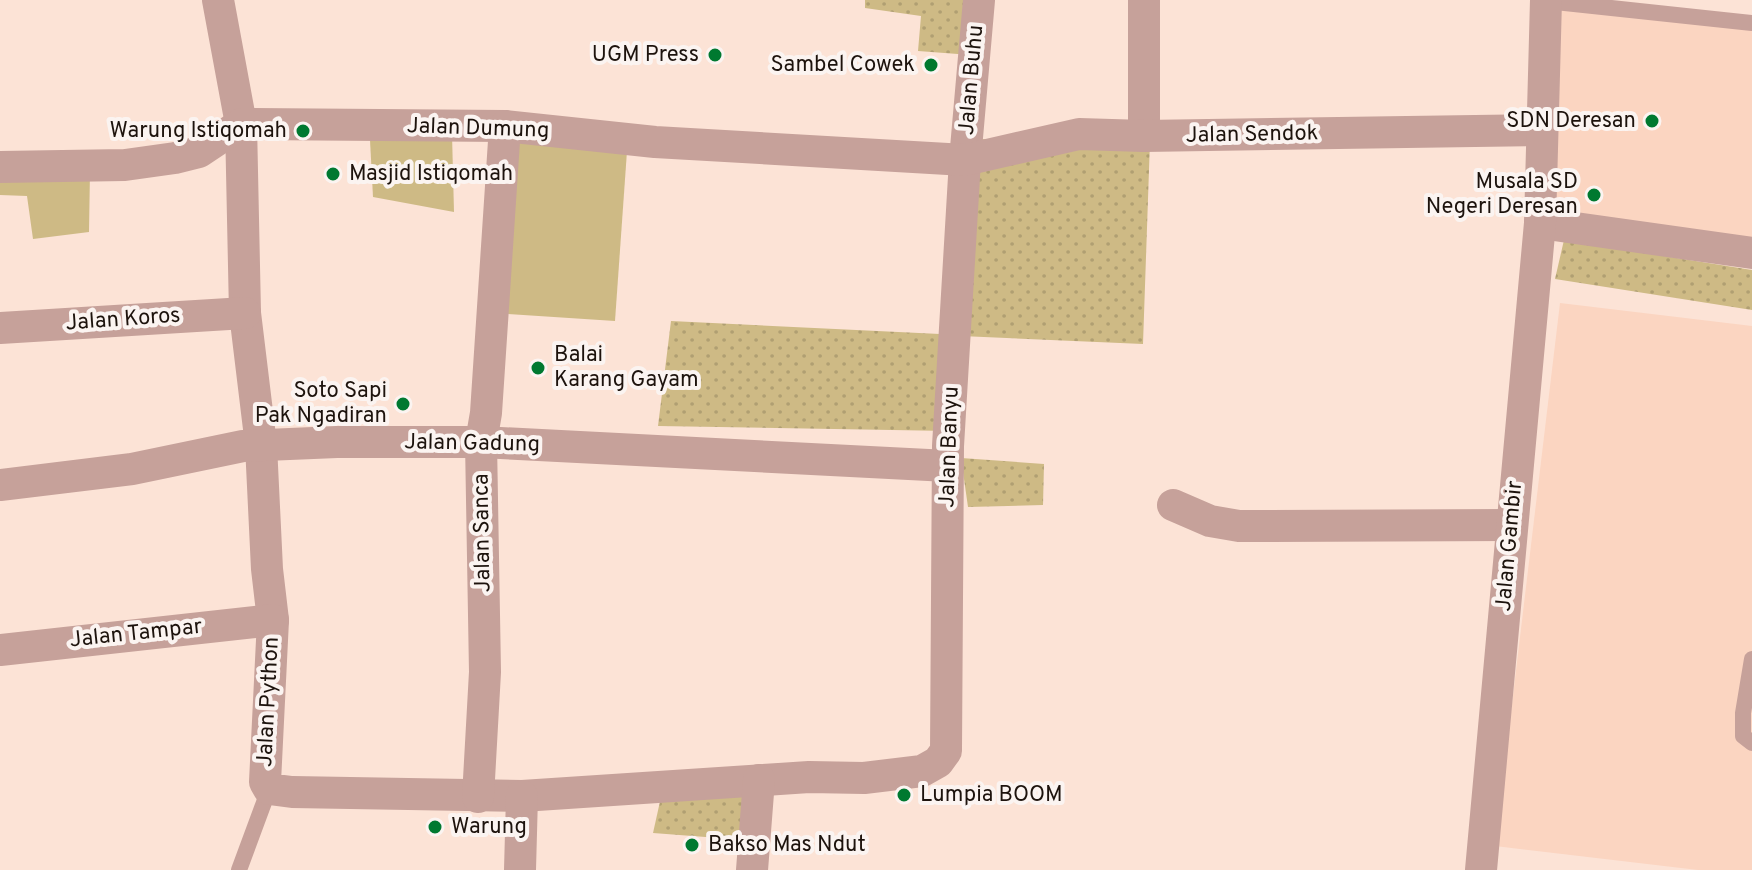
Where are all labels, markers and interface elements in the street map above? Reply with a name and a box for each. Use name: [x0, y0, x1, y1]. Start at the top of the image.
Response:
street label: Jalan Buhu: [954, 24, 990, 136]
place label: UGM Press: [592, 42, 699, 69]
marker: UGM Press: [706, 46, 724, 64]
place label: Sambel Cowek: [770, 52, 915, 79]
marker: Sambel Cowek: [922, 56, 940, 74]
place label: SDN Deresan: [1506, 108, 1636, 135]
marker: SDN Deresan: [1643, 112, 1661, 130]
street label: Jalan Dumung: [406, 113, 550, 145]
place label: Warung Istiqomah: [110, 118, 287, 145]
street label: Jalan Sendok: [1185, 120, 1319, 150]
marker: Warung Istiqomah: [294, 122, 312, 140]
place label: Masjid Istiqomah: [349, 161, 513, 188]
marker: Masjid Istiqomah: [324, 165, 342, 183]
place label: Musala SD Negeri Deresan: [1426, 169, 1578, 221]
marker: Musala SD Negeri Deresan: [1585, 186, 1603, 204]
street label: Jalan Koros: [65, 303, 181, 337]
place label: Balai Karang Gayam: [554, 342, 699, 394]
marker: Balai Karang Gayam: [529, 359, 547, 377]
place label: Soto Sapi Pak Ngadiran: [255, 378, 387, 430]
street label: Jalan Banyu: [934, 386, 966, 508]
marker: Soto Sapi Pak Ngadiran: [394, 395, 412, 413]
street label: Jalan Gadung: [404, 429, 540, 459]
street label: Jalan Sanca: [468, 473, 498, 593]
street label: Jalan Gambir: [1491, 479, 1529, 612]
street label: Jalan Tampar: [68, 614, 204, 654]
street label: Jalan Python: [252, 636, 286, 768]
place label: Lumpia BOOM: [920, 782, 1063, 809]
marker: Lumpia BOOM: [895, 786, 913, 804]
place label: Warung: [451, 814, 527, 841]
marker: Warung: [426, 818, 444, 836]
place label: Bakso Mas Ndut: [708, 832, 866, 859]
marker: Bakso Mas Ndut: [683, 836, 701, 854]

